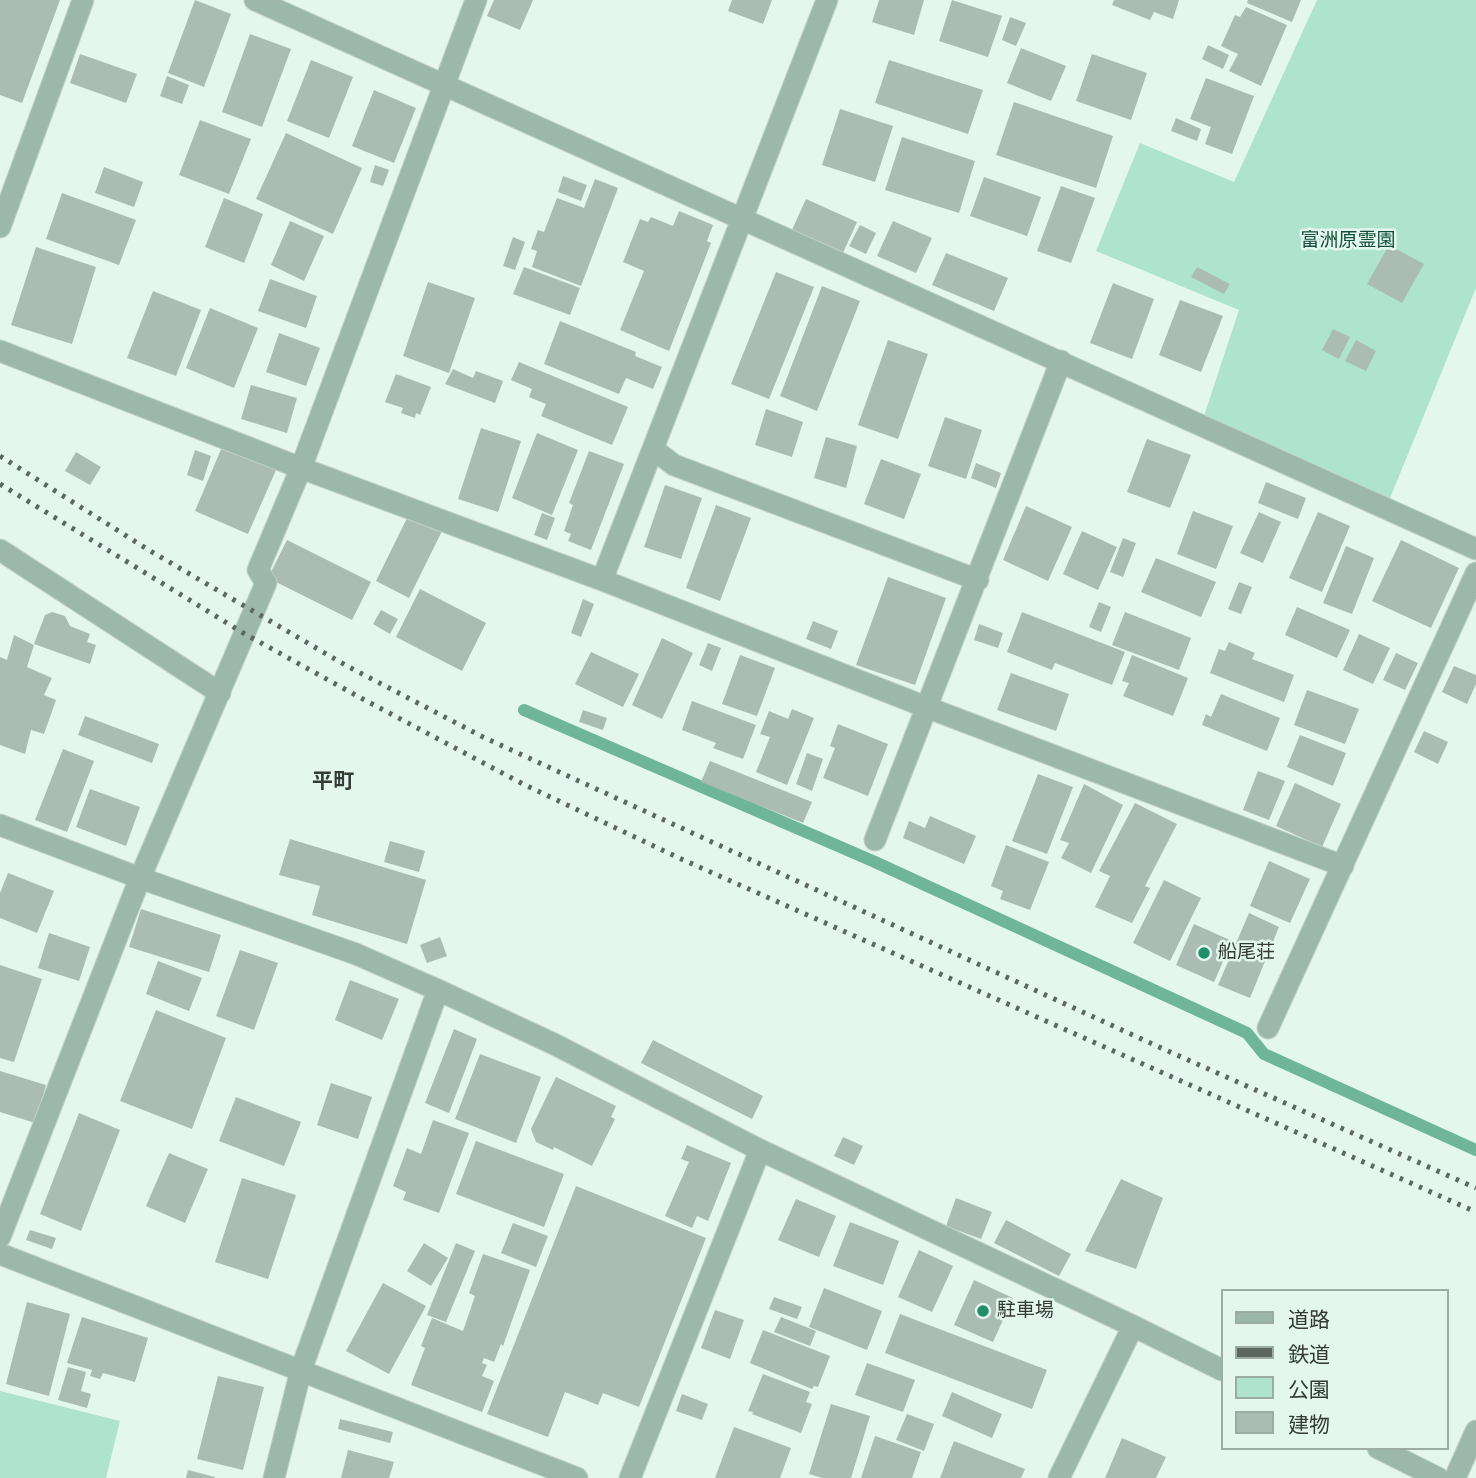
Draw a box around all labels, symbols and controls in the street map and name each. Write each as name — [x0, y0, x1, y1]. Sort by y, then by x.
park label: 富洲原霊園 — [1301, 230, 1395, 252]
district label: 平町 — [312, 770, 354, 796]
place label: 船尾荘 — [1218, 942, 1275, 964]
marker: 船尾荘 — [1196, 945, 1212, 961]
legend — [1220, 1289, 1448, 1450]
place label: 駐車場 — [997, 1300, 1054, 1322]
marker: 駐車場 — [975, 1303, 991, 1319]
text: 道路 — [1288, 1308, 1330, 1333]
text: 鉄道 — [1288, 1343, 1330, 1368]
text: 公園 — [1288, 1378, 1330, 1403]
text: 建物 — [1288, 1413, 1330, 1438]

